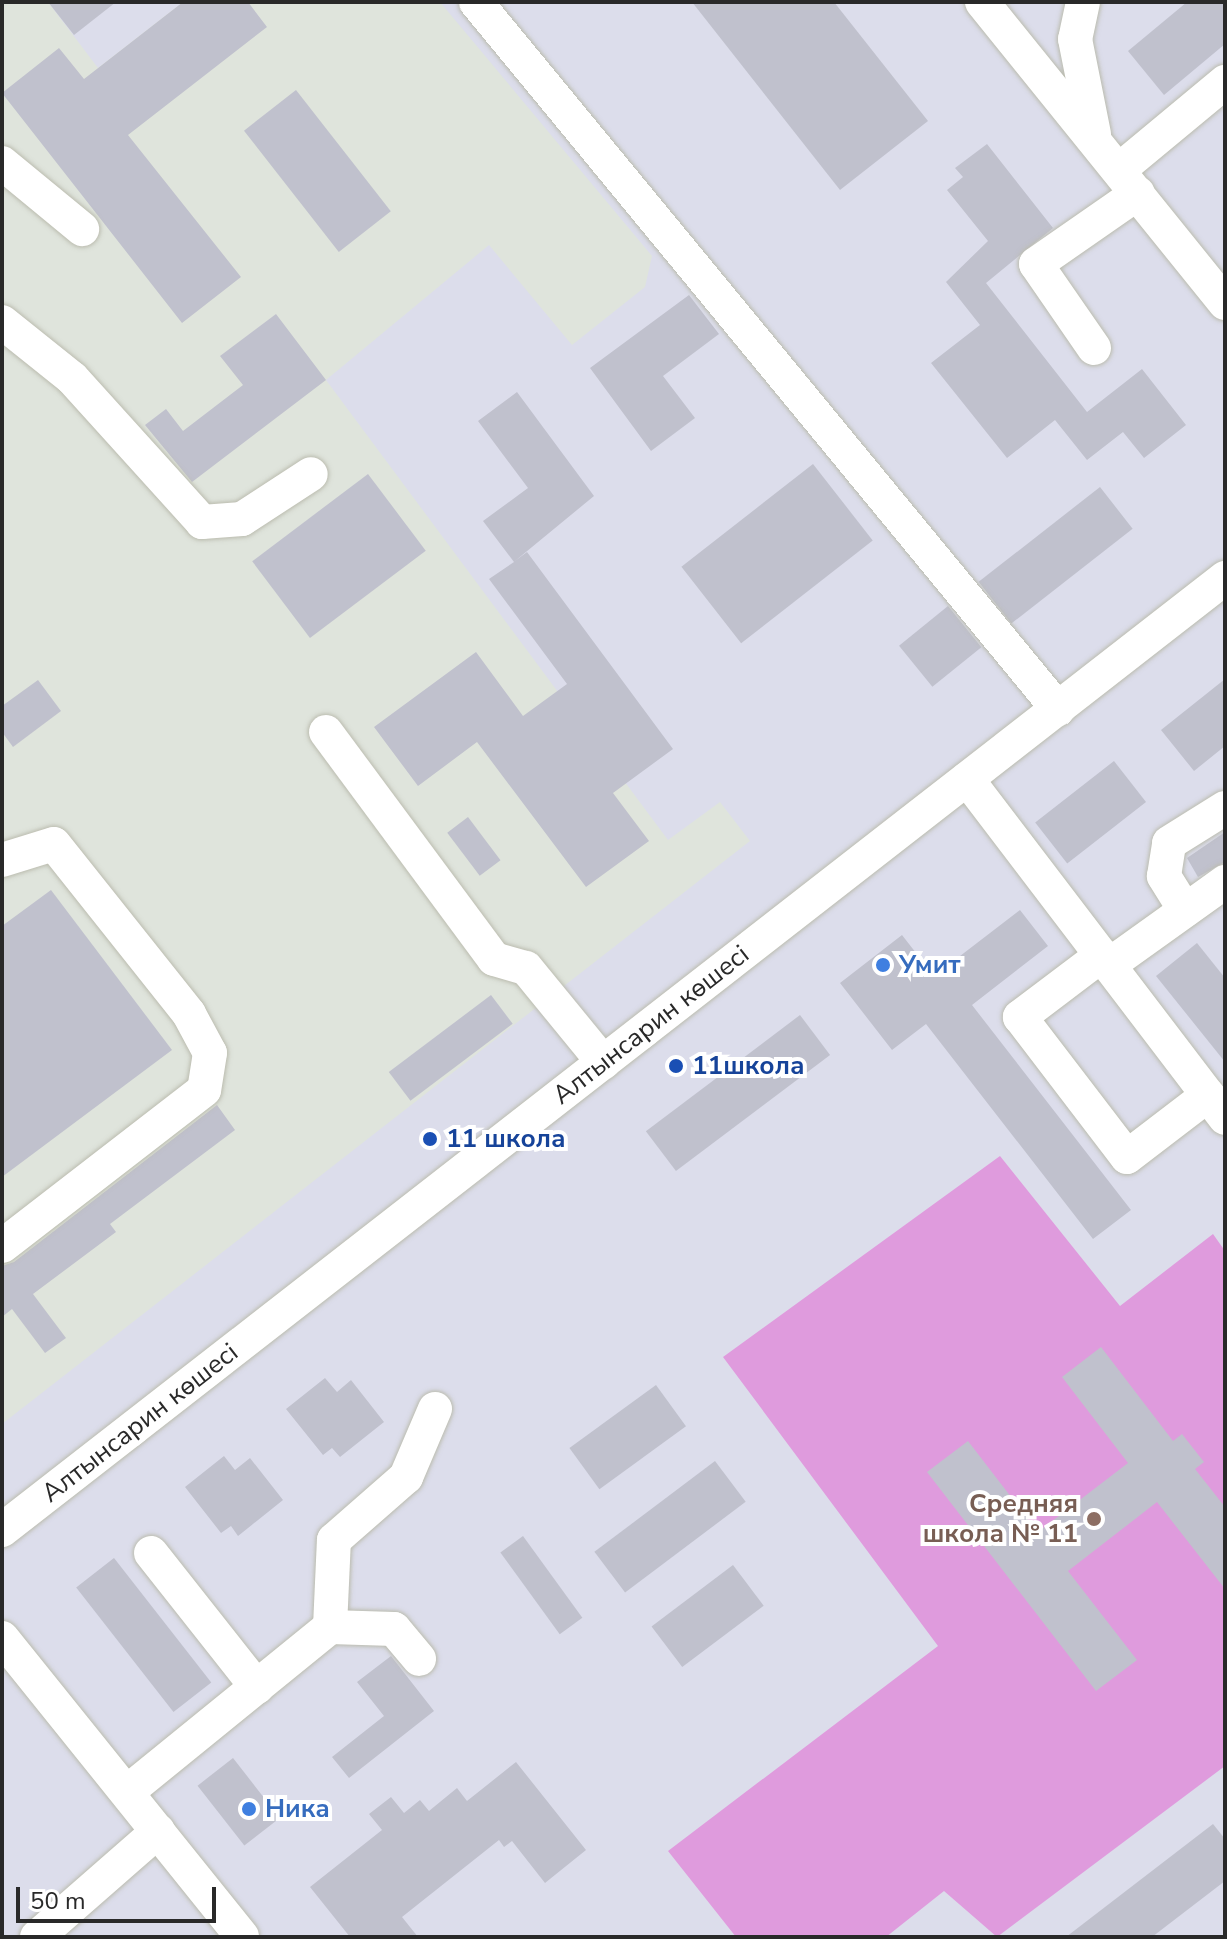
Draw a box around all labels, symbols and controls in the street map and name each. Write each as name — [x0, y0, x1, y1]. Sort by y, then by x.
street label: Алтынсарин көшесі — [547, 939, 755, 1111]
place label: Умит — [899, 949, 961, 981]
marker: Умит — [874, 956, 892, 974]
place label: 11школа — [692, 1050, 805, 1082]
marker: 11школа — [667, 1057, 685, 1075]
place label: 11 школа — [446, 1123, 566, 1155]
marker: 11 школа — [421, 1130, 439, 1148]
street label: Алтынсарин көшесі — [36, 1337, 244, 1509]
place label: Средняя школа № 11 — [923, 1488, 1078, 1550]
marker: Средняя школа № 11 — [1085, 1510, 1103, 1528]
place label: Ника — [265, 1793, 330, 1825]
marker: Ника — [240, 1800, 258, 1818]
scale bar — [20, 1871, 220, 1921]
text: 50 m — [30, 1885, 86, 1917]

